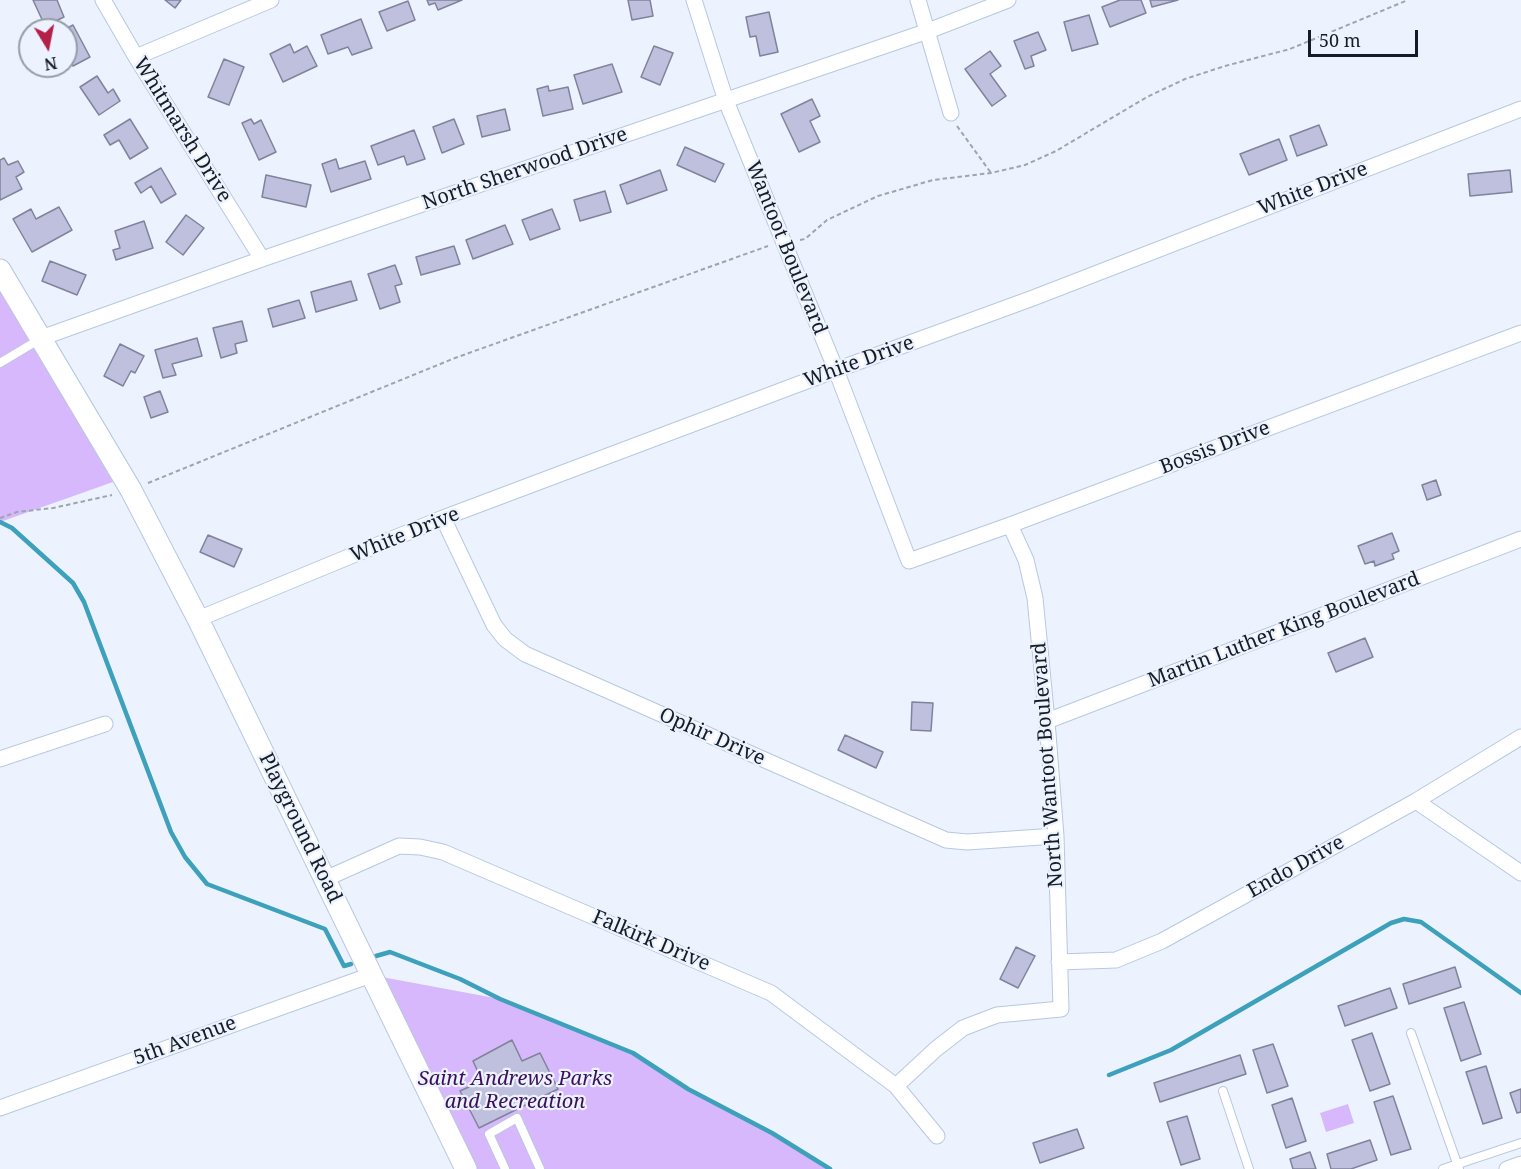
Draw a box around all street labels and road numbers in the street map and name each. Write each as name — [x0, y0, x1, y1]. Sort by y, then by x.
street label: Whitmarsh Drive — [128, 53, 236, 207]
street label: North Sherwood Drive — [419, 123, 631, 215]
street label: White Drive — [1255, 157, 1371, 221]
street label: Wantoot Boulevard — [740, 158, 832, 338]
street label: White Drive — [801, 331, 917, 393]
street label: Bossis Drive — [1157, 416, 1273, 480]
street label: White Drive — [347, 502, 463, 568]
street label: Martin Luther King Boulevard — [1145, 567, 1423, 693]
street label: North Wantoot Boulevard — [1027, 641, 1069, 889]
street label: Ophir Drive — [655, 703, 769, 771]
street label: Playground Road — [253, 749, 347, 907]
street label: Endo Drive — [1243, 831, 1349, 903]
street label: Falkirk Drive — [589, 905, 713, 977]
street label: 5th Avenue — [130, 1011, 240, 1071]

